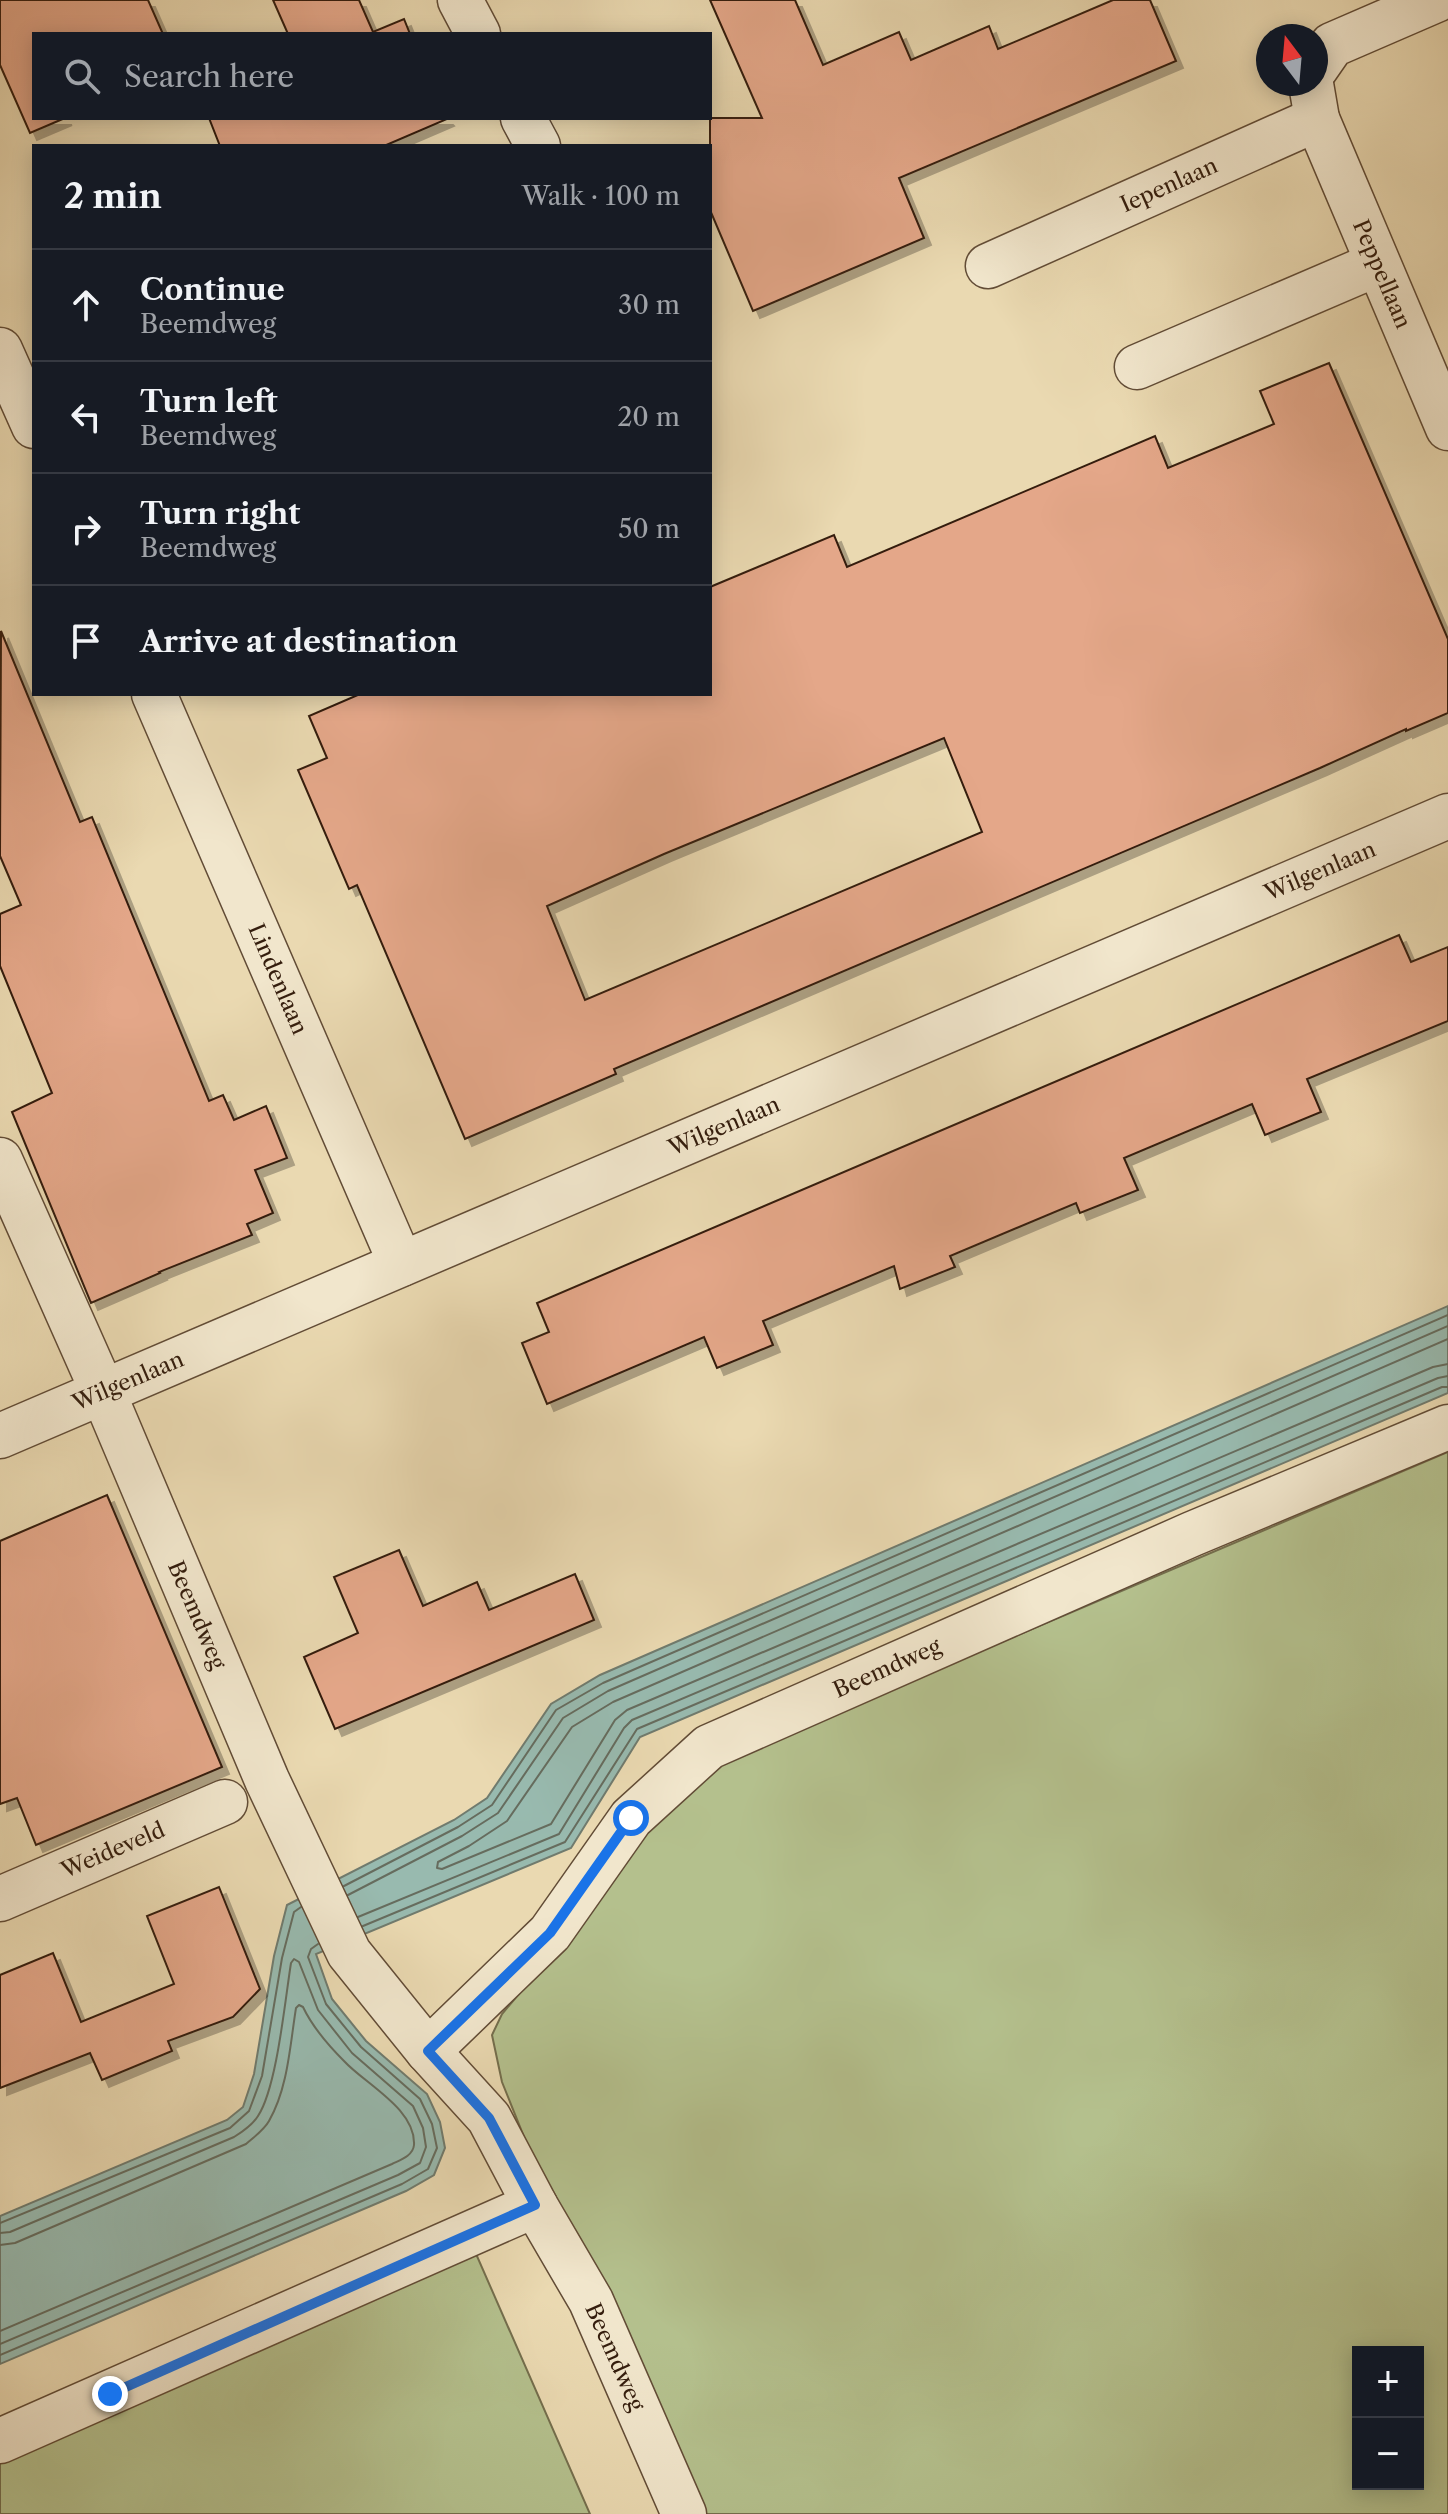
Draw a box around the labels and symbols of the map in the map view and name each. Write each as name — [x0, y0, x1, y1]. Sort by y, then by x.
north arrow — [1256, 24, 1328, 96]
street label: Iepenlaan — [1116, 152, 1222, 218]
street label: Peppellaan — [1347, 215, 1417, 333]
street label: Wilgenlaan — [1259, 835, 1380, 907]
street label: Lindenlaan — [243, 919, 314, 1039]
street label: Wilgenlaan — [663, 1090, 784, 1162]
street label: Wilgenlaan — [67, 1345, 188, 1417]
street label: Beemdweg — [162, 1557, 232, 1674]
street label: Beemdweg — [829, 1632, 945, 1704]
route start — [613, 1800, 649, 1836]
street label: Weideveld — [56, 1816, 169, 1884]
street label: Beemdweg — [579, 2299, 651, 2415]
route end — [92, 2376, 128, 2412]

